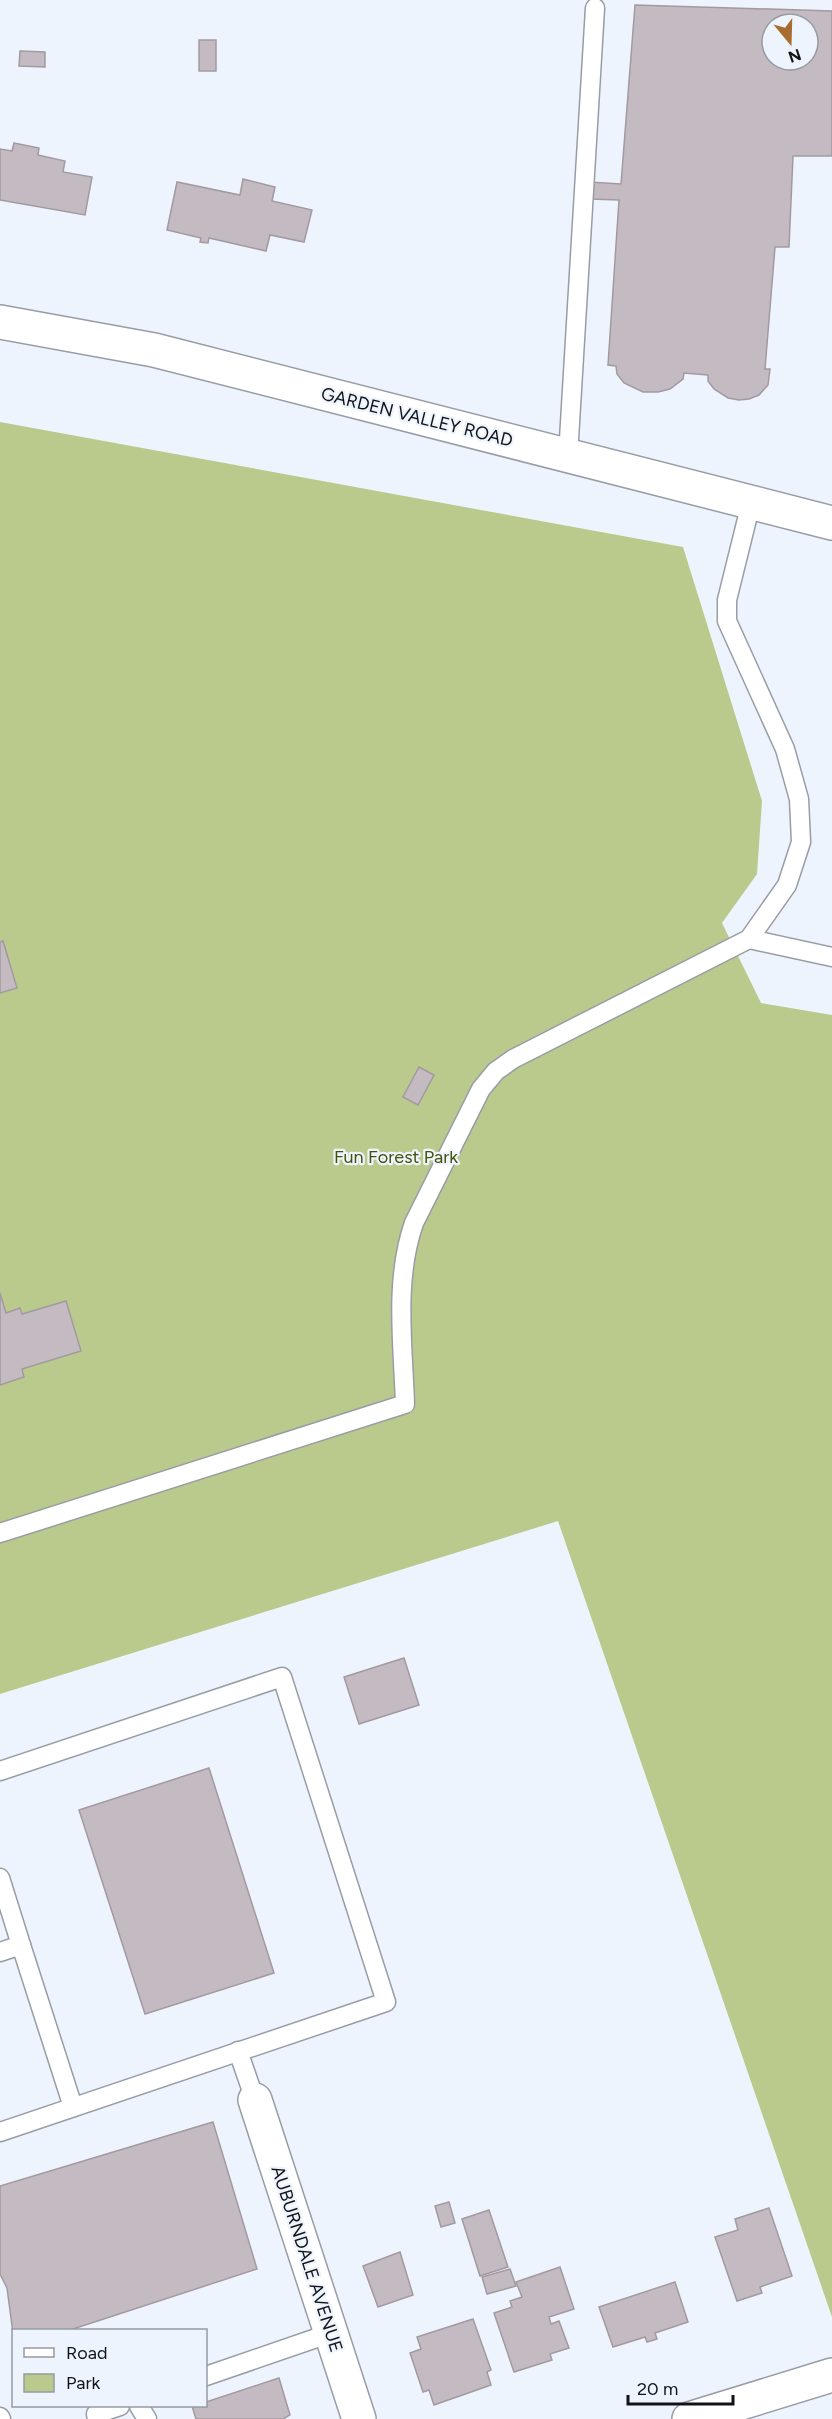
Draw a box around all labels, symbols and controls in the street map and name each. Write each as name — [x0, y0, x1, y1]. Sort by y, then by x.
north arrow — [760, 12, 820, 72]
text: N — [786, 45, 804, 67]
street label: GARDEN VALLEY ROAD — [319, 383, 515, 451]
park label: Fun Forest Park — [334, 1146, 458, 1168]
street label: AUBURNDALE AVENUE — [266, 2163, 348, 2355]
legend — [12, 2329, 207, 2407]
text: Road — [66, 2342, 107, 2364]
scale bar — [628, 2368, 733, 2406]
text: Park — [66, 2372, 101, 2394]
text: 20 m — [637, 2378, 678, 2400]

